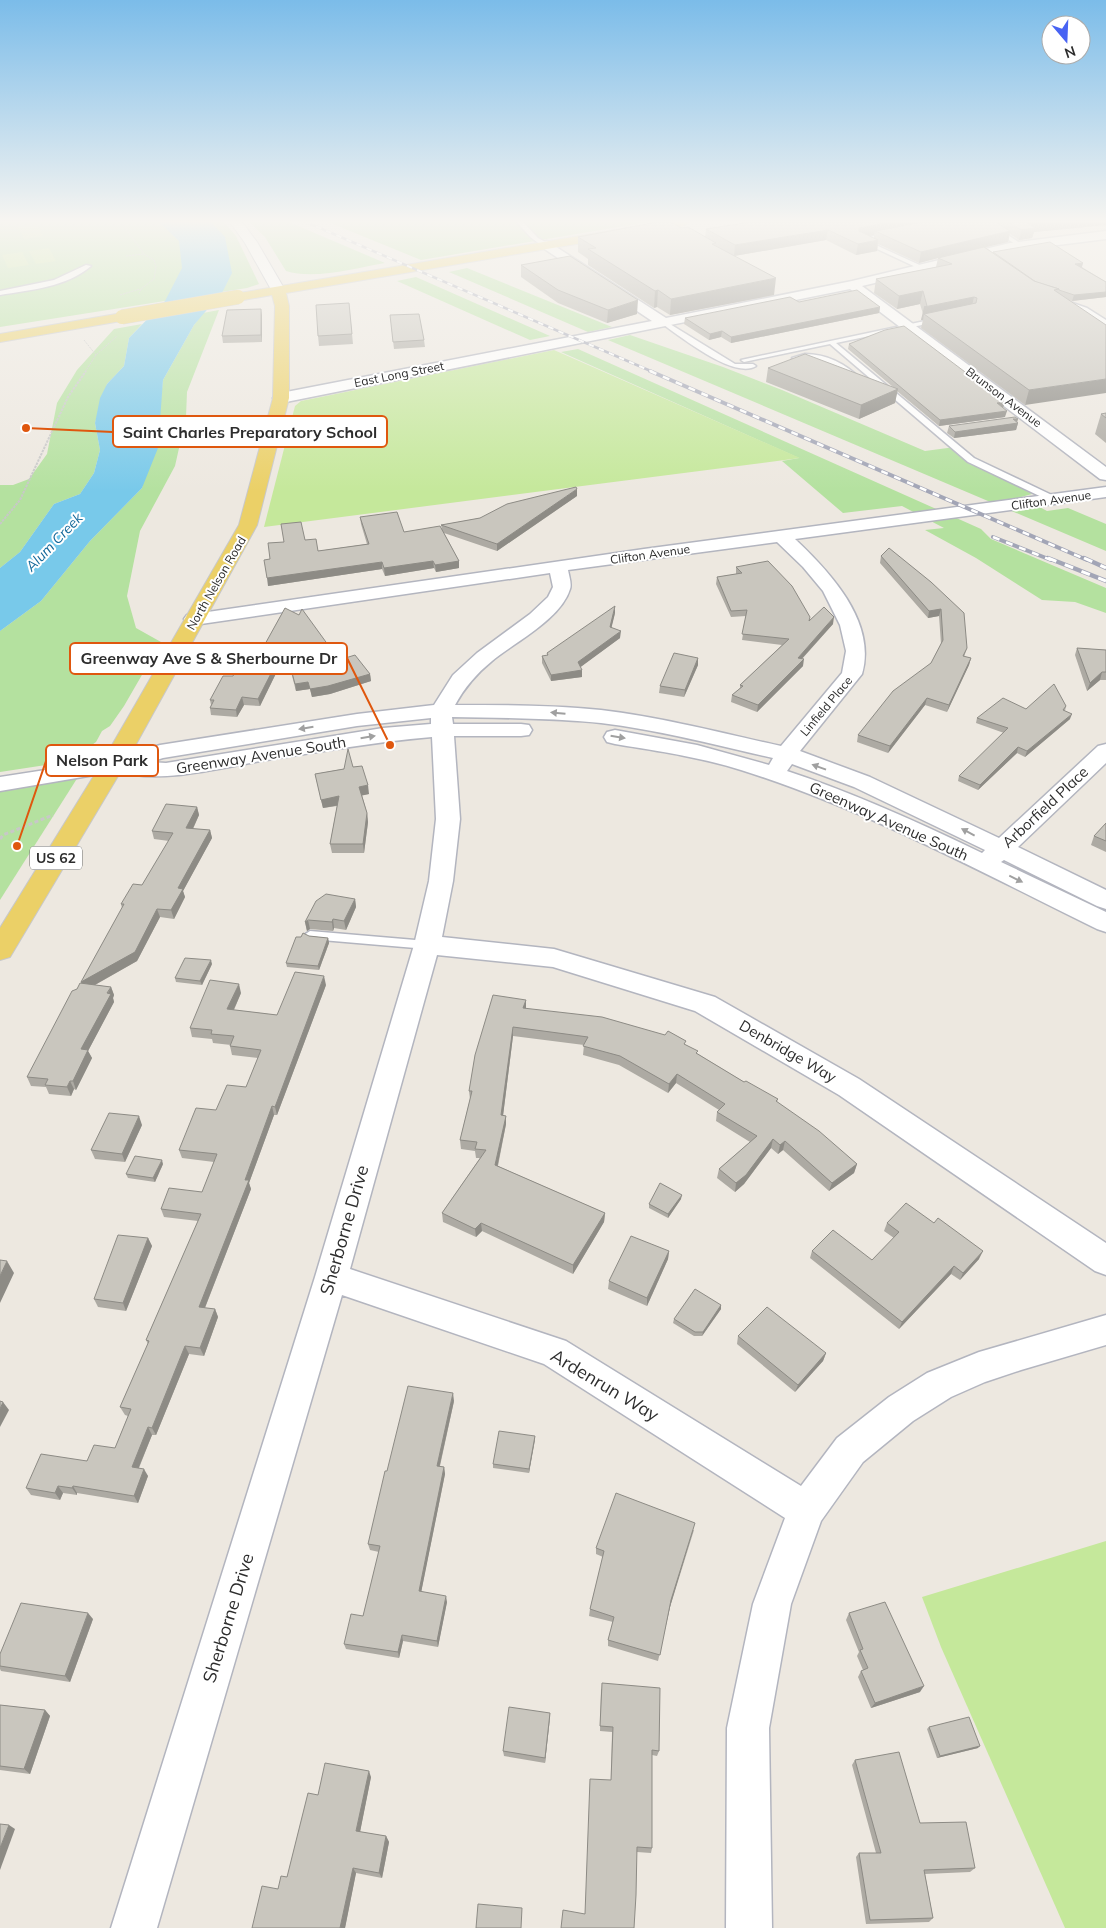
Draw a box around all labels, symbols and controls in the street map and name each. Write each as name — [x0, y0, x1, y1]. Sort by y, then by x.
north arrow — [1041, 15, 1091, 65]
text: N — [1062, 42, 1078, 63]
street label: East Long Street — [353, 358, 445, 390]
street label: Brunson Avenue — [963, 364, 1045, 430]
callout: Saint Charles Preparatory School — [113, 416, 387, 447]
text: Saint Charles Preparatory School — [123, 422, 377, 442]
street label: Clifton Avenue — [1010, 487, 1092, 513]
water label: Alum Creek — [21, 508, 87, 576]
street label: North Nelson Road — [183, 534, 249, 632]
street label: Clifton Avenue — [609, 541, 691, 567]
callout: Greenway Ave S & Sherbourne Dr — [70, 643, 347, 674]
text: Greenway Ave S & Sherbourne Dr — [81, 648, 338, 668]
street label: Linfield Place — [797, 673, 855, 739]
one-way arrow — [550, 709, 566, 717]
one-way arrow — [298, 724, 314, 732]
street label: Greenway Avenue South — [175, 732, 347, 778]
one-way arrow — [361, 733, 377, 741]
one-way arrow — [610, 734, 626, 742]
callout: Nelson Park — [46, 745, 158, 776]
text: Nelson Park — [56, 750, 149, 770]
street label: Arborfield Place — [998, 762, 1092, 852]
one-way arrow — [812, 763, 827, 770]
street label: Greenway Avenue South — [807, 777, 971, 865]
one-way arrow — [961, 828, 975, 836]
road number: US 62 — [30, 846, 82, 870]
one-way arrow — [1009, 875, 1023, 883]
street label: Denbridge Way — [736, 1016, 840, 1086]
street label: Sherborne Drive — [314, 1162, 374, 1298]
street label: Ardenrun Way — [547, 1344, 664, 1427]
street label: Sherborne Drive — [197, 1550, 259, 1686]

